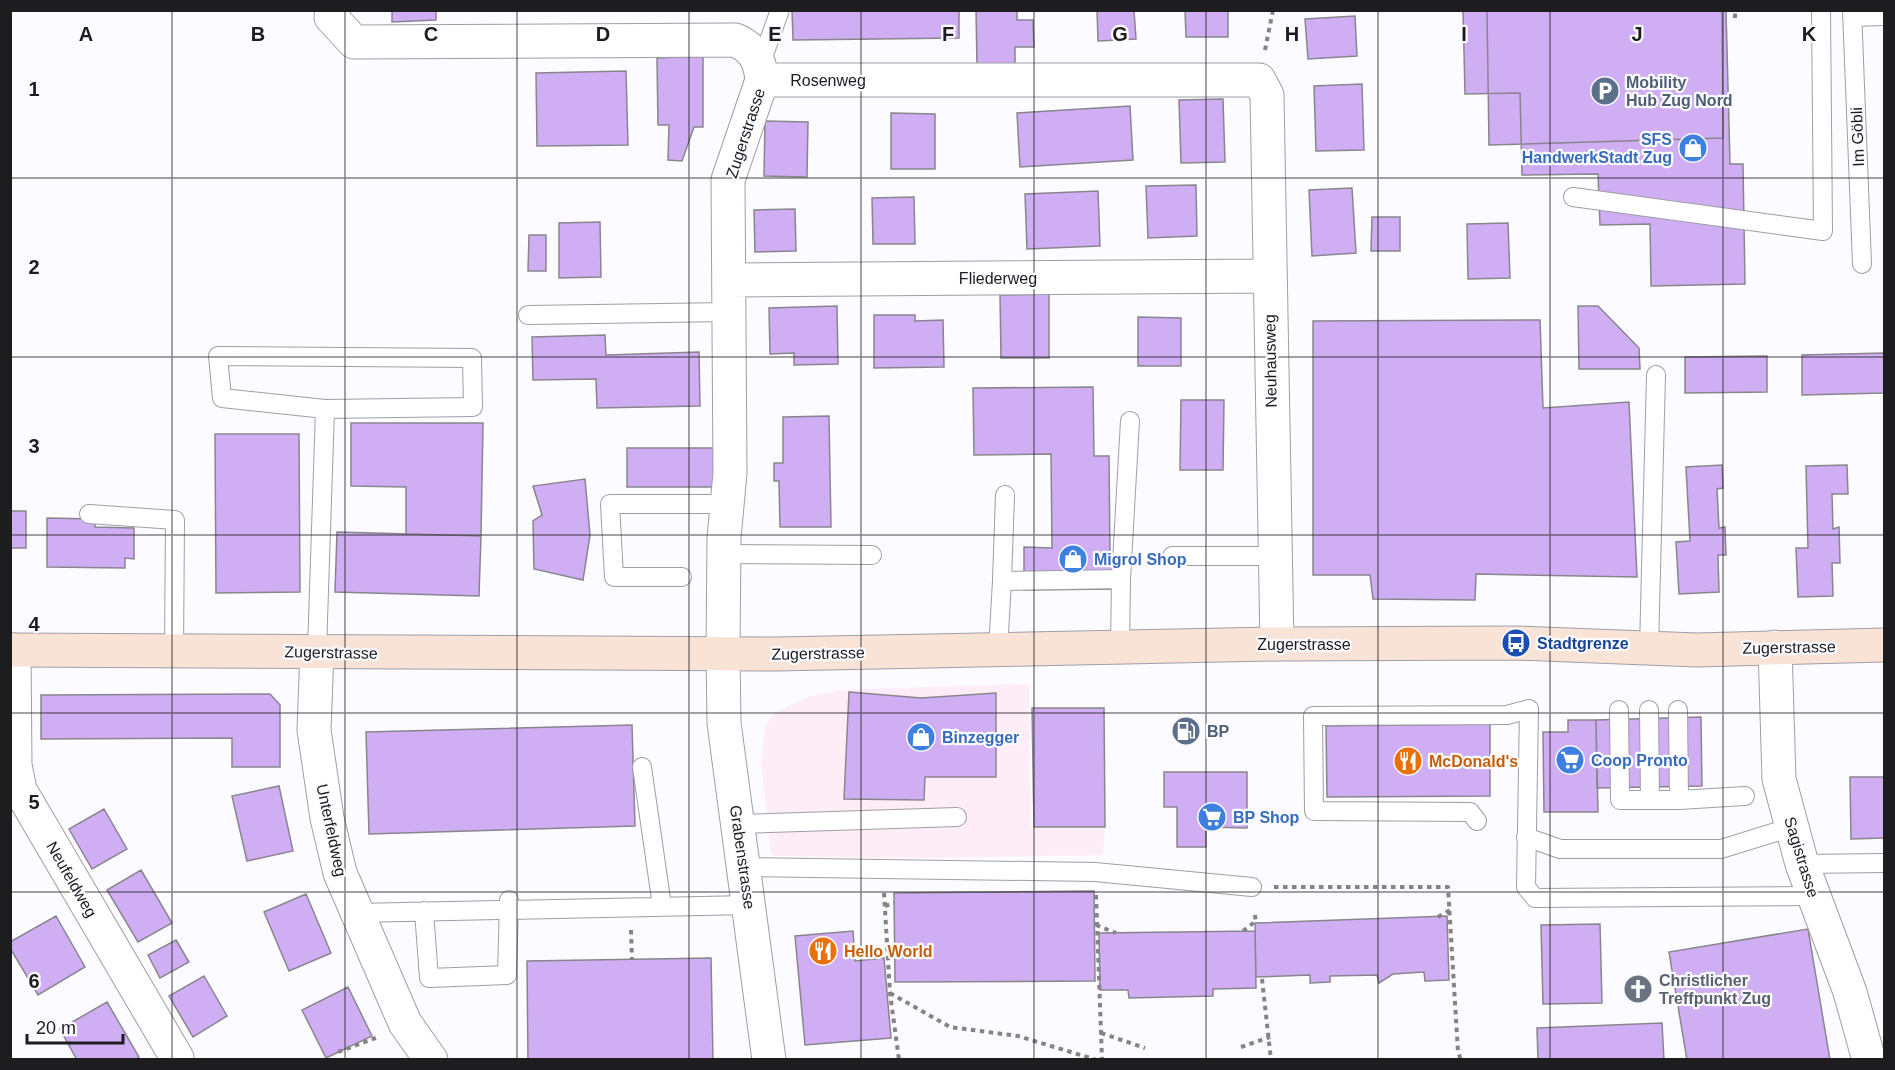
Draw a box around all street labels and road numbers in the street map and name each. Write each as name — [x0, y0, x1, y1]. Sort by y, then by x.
street label: Rosenweg — [790, 72, 866, 89]
street label: Zugerstrasse — [723, 86, 768, 180]
street label: Im Göbli — [1848, 107, 1867, 167]
street label: Fliederweg — [959, 270, 1037, 287]
street label: Neuhausweg — [1261, 314, 1280, 408]
street label: Zugerstrasse — [1257, 636, 1351, 653]
street label: Zugerstrasse — [1742, 638, 1836, 657]
street label: Zugerstrasse — [284, 643, 378, 662]
street label: Zugerstrasse — [771, 644, 865, 663]
street label: Unterfeldweg — [313, 782, 350, 878]
street label: Grabenstrasse — [727, 804, 758, 910]
street label: Sagistrasse — [1781, 815, 1822, 900]
street label: Neufeldweg — [43, 838, 100, 920]

